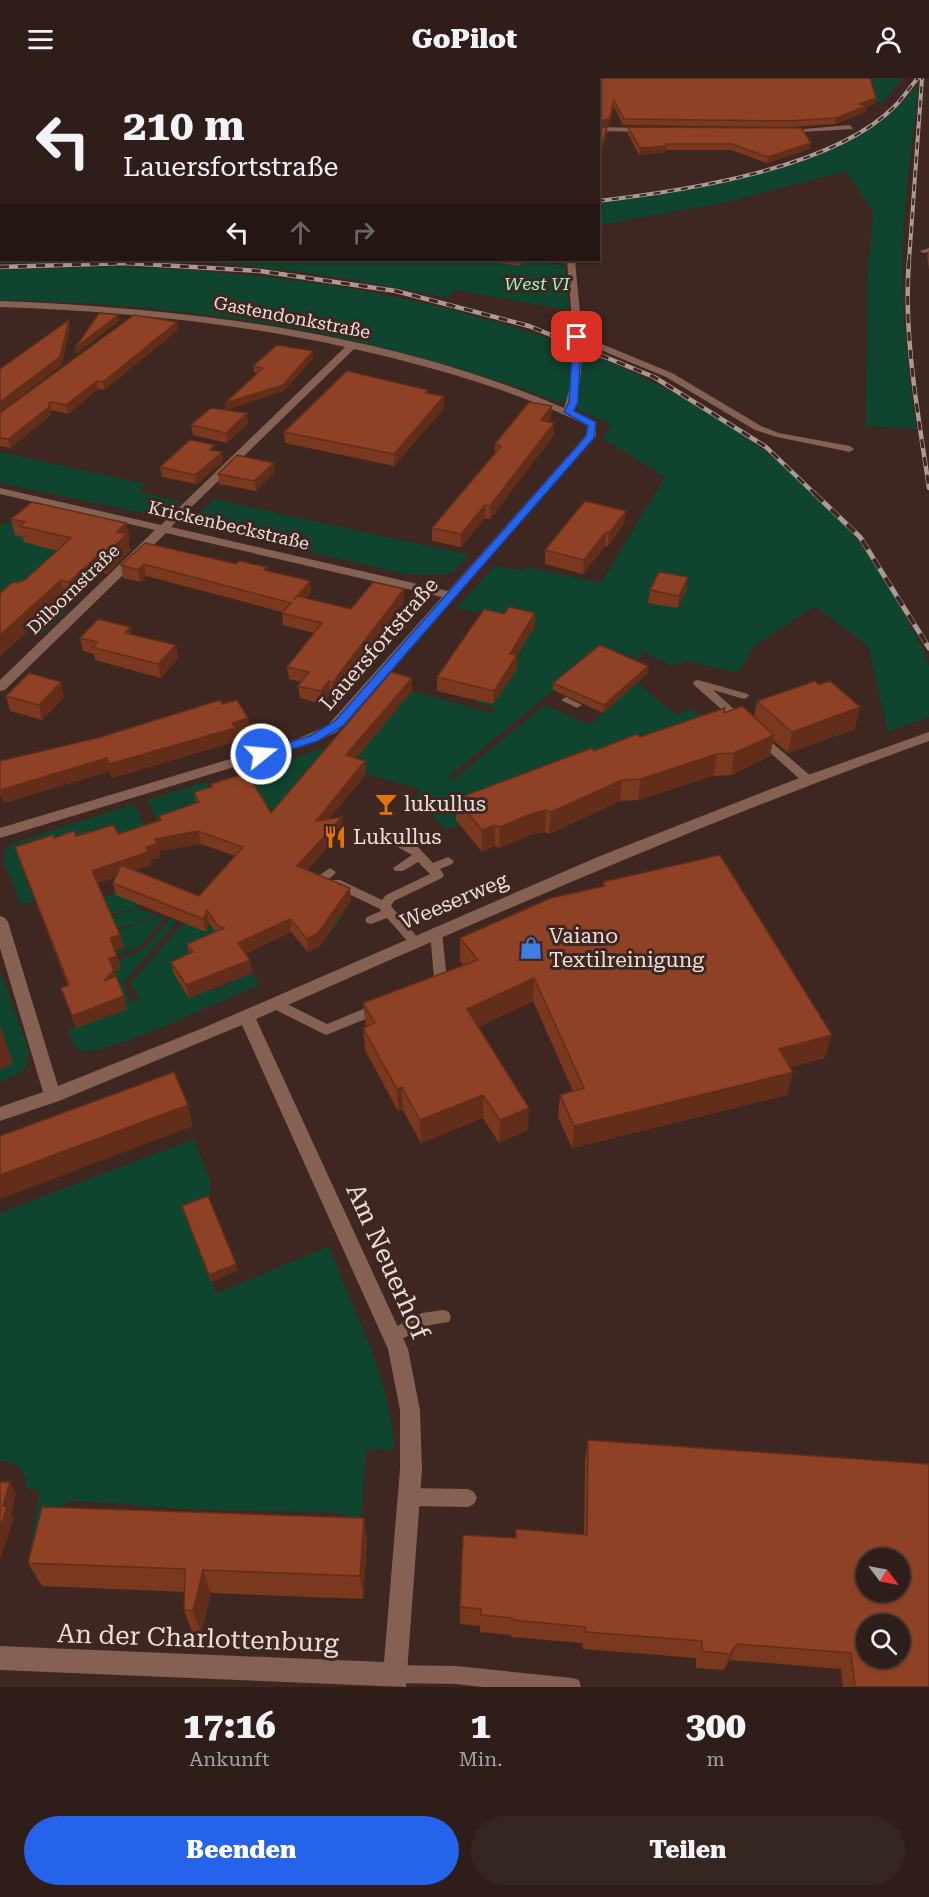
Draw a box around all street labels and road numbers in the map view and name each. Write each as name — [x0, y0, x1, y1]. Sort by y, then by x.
street label: Gastendonkstraße — [212, 292, 372, 343]
street label: Krickenbeckstraße — [146, 496, 312, 554]
street label: Dilbornstraße — [22, 540, 124, 638]
street label: Lauersfortstraße — [315, 573, 443, 715]
street label: Weeserweg — [397, 868, 511, 934]
street label: Am Neuerhof — [340, 1179, 436, 1344]
street label: An der Charlottenburg — [57, 1618, 340, 1658]

